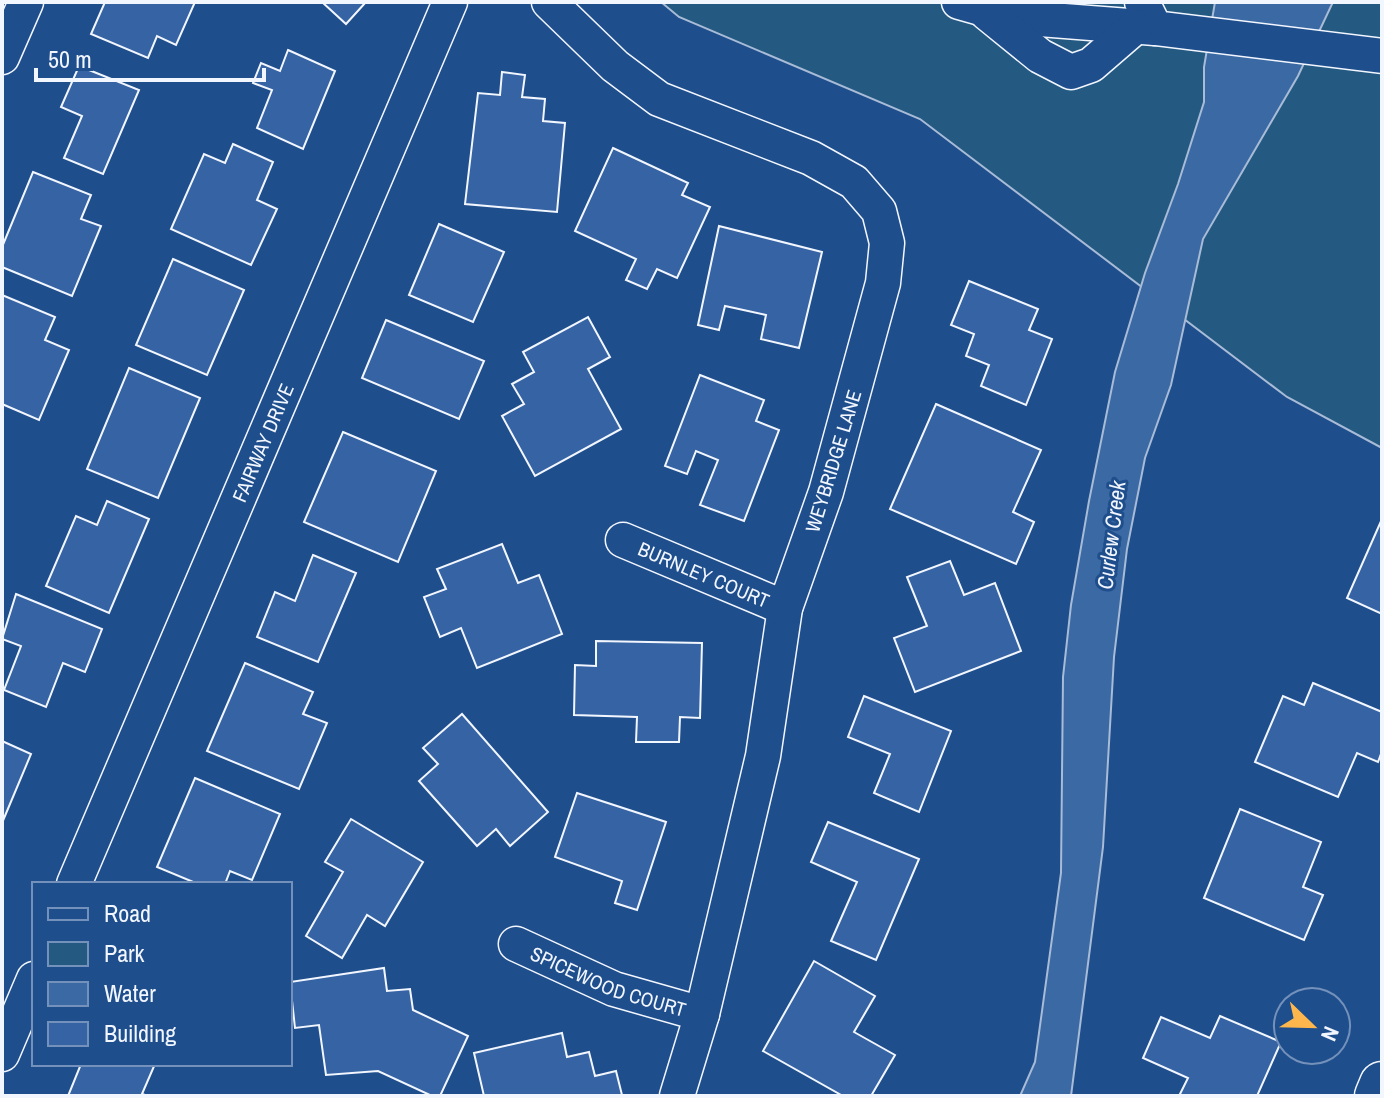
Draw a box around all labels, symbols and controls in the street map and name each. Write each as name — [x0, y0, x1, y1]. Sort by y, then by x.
scale bar — [36, 32, 264, 82]
text: 50 m — [48, 43, 92, 75]
street label: FAIRWAY DRIVE — [225, 379, 299, 506]
street label: WEYBRIDGE LANE — [799, 386, 867, 536]
water label: Curlew Creek — [1089, 478, 1133, 591]
street label: BURNLEY COURT — [634, 535, 774, 614]
legend — [32, 882, 292, 1066]
text: Road — [104, 897, 151, 929]
text: Park — [104, 937, 145, 969]
street label: SPICEWOOD COURT — [526, 939, 689, 1022]
text: Water — [104, 977, 156, 1009]
north arrow — [1272, 986, 1352, 1066]
text: Building — [104, 1017, 176, 1049]
text: N — [1314, 1022, 1347, 1046]

